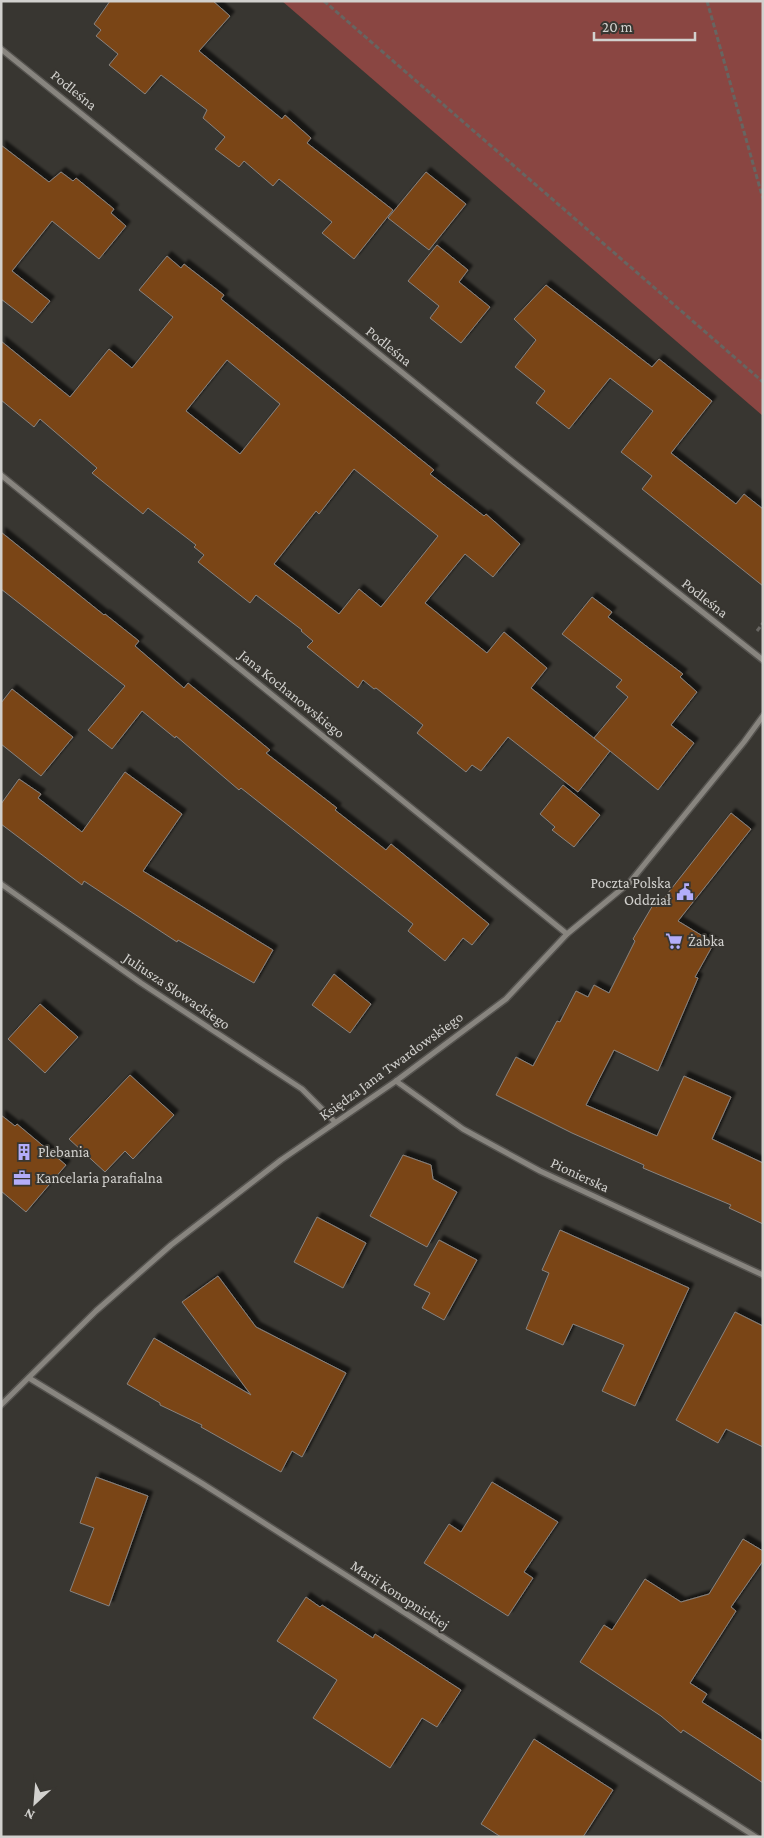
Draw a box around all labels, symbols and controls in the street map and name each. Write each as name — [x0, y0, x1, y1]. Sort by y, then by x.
scale bar — [594, 10, 695, 42]
text: 20 m — [602, 19, 633, 35]
street label: Podleśna — [48, 67, 100, 113]
street label: Podleśna — [363, 323, 415, 369]
street label: Podleśna — [679, 575, 731, 621]
street label: Jana Kochanowskiego — [234, 645, 348, 742]
place label: Poczta Polska Oddział — [591, 875, 671, 908]
public building icon: Poczta Polska Oddział — [675, 882, 695, 902]
supermarket icon: Żabka — [664, 931, 684, 951]
place label: Żabka — [688, 933, 725, 949]
street label: Juliusza Słowackiego — [119, 948, 233, 1033]
street label: Księdza Jana Twardowskiego — [316, 1008, 467, 1124]
building icon: Plebania — [14, 1142, 34, 1162]
place label: Plebania — [38, 1144, 90, 1160]
street label: Pionierska — [548, 1155, 612, 1196]
office icon: Kancelaria parafialna — [12, 1168, 32, 1188]
place label: Kancelaria parafialna — [36, 1170, 163, 1187]
street label: Marii Konopnickiej — [347, 1557, 452, 1634]
north arrow — [10, 1778, 60, 1828]
text: N — [21, 1805, 37, 1824]

